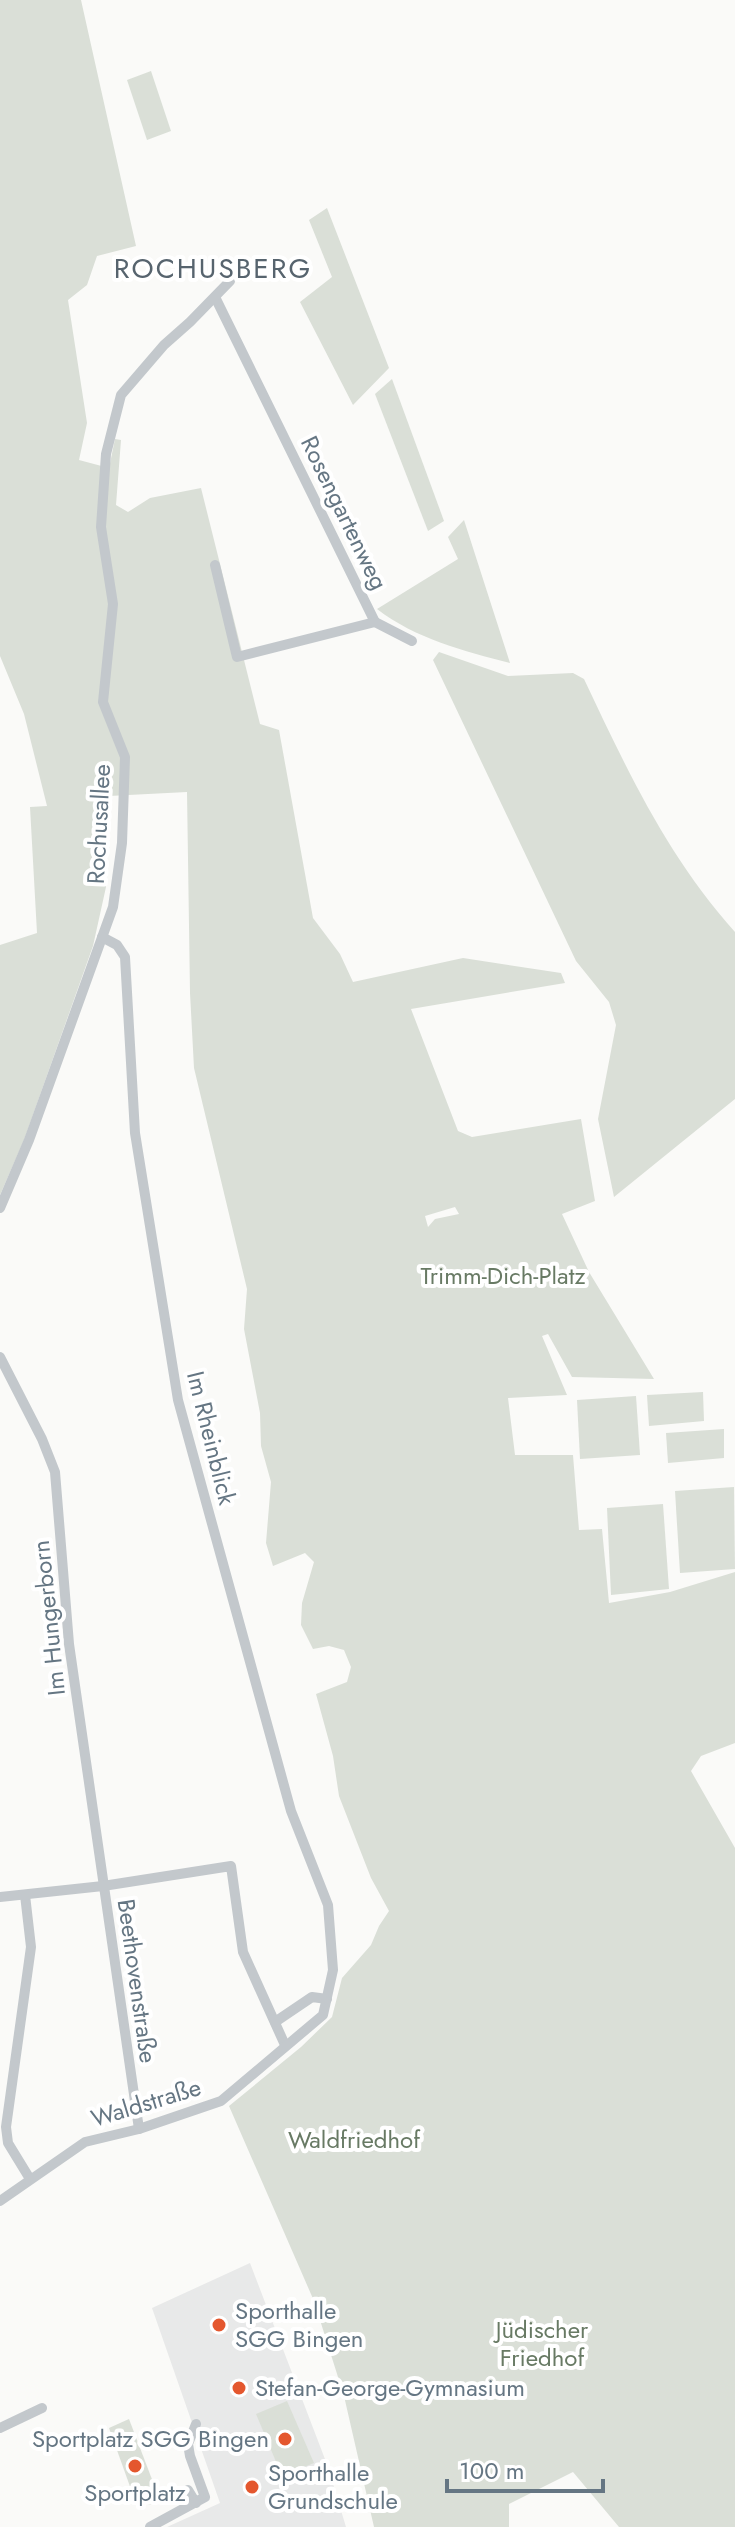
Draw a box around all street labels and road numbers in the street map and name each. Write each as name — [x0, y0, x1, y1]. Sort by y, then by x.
street label: Rosengartenweg — [292, 430, 397, 596]
street label: Rochusallee — [78, 763, 119, 885]
street label: Im Rheinblick — [178, 1367, 245, 1509]
street label: Im Hungerborn — [23, 1539, 74, 1697]
street label: Beethovenstraße — [109, 1897, 166, 2065]
street label: Waldstraße — [87, 2069, 205, 2136]

